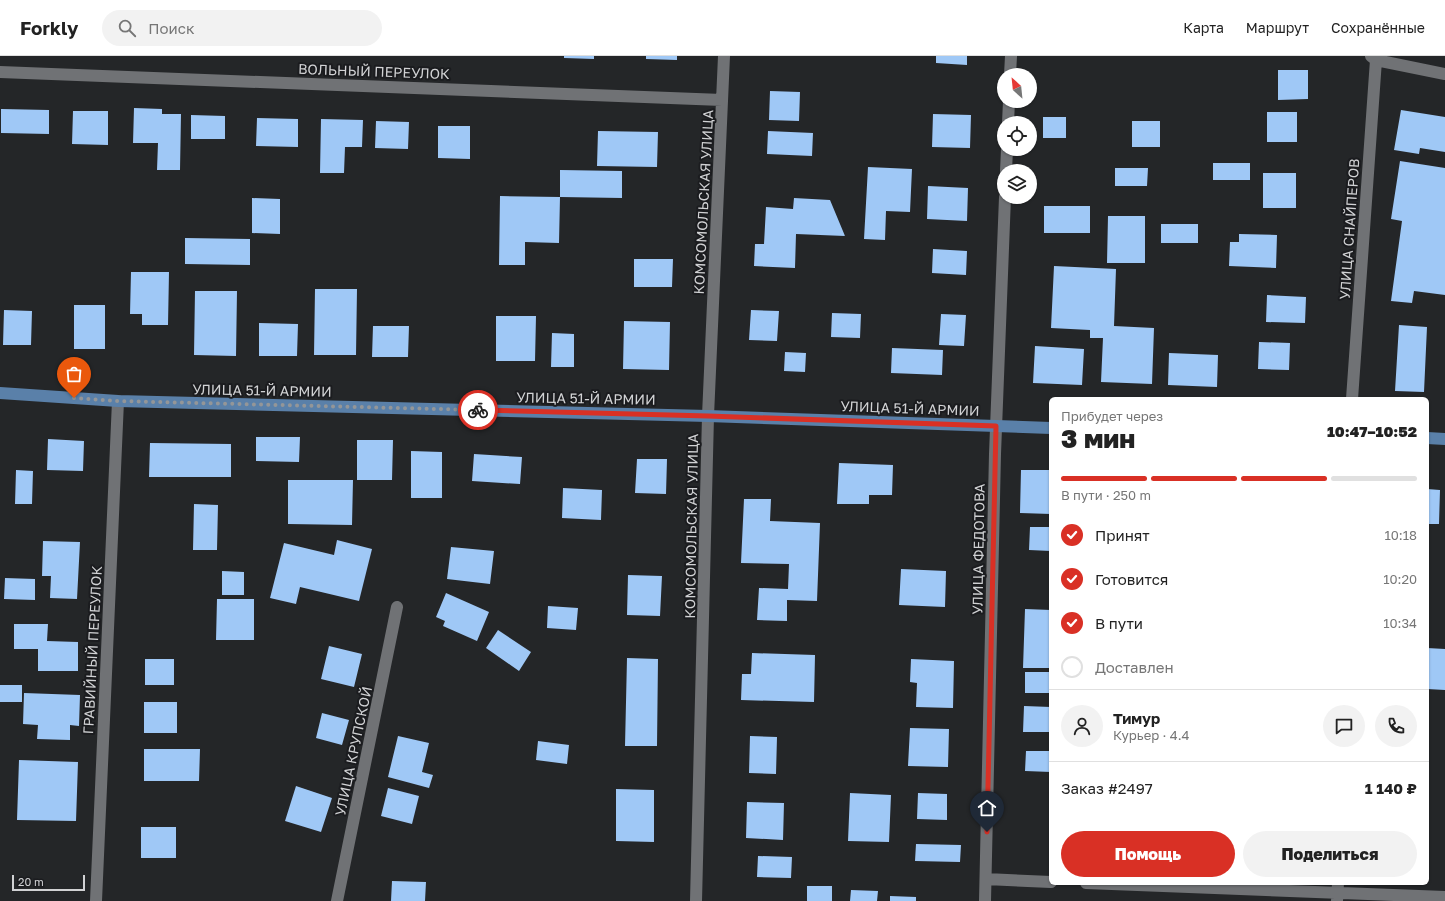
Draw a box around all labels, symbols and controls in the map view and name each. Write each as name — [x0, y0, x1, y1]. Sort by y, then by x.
search box — [102, 10, 382, 46]
text: Forkly — [20, 16, 78, 39]
icon: search — [116, 17, 138, 39]
text: Поиск — [148, 19, 195, 37]
text: Карта — [1183, 19, 1224, 36]
text: Маршрут — [1246, 19, 1309, 36]
text: Сохранённые — [1331, 19, 1425, 36]
street label: ВОЛЬНЫЙ ПЕРЕУЛОК — [298, 60, 450, 82]
north arrow — [997, 68, 1037, 108]
map controls — [997, 68, 1037, 204]
street label: КОМСОМОЛЬСКАЯ УЛИЦА — [690, 108, 716, 295]
button: locate — [997, 116, 1037, 156]
street label: УЛИЦА СНАЙПЕРОВ — [1336, 158, 1362, 300]
button: layers — [997, 164, 1037, 204]
pin — [57, 357, 91, 398]
icon: bag — [63, 363, 85, 385]
street label: УЛИЦА 51-Й АРМИИ — [192, 380, 332, 400]
street label: УЛИЦА 51-Й АРМИИ — [516, 388, 656, 408]
courier — [458, 390, 498, 430]
street label: УЛИЦА 51-Й АРМИИ — [840, 397, 980, 419]
icon: bike — [467, 399, 489, 421]
text: Прибудет через — [1061, 408, 1163, 424]
text: 10:47–10:52 — [1327, 422, 1417, 440]
text: 3 мин — [1061, 423, 1135, 454]
street label: КОМСОМОЛЬСКАЯ УЛИЦА — [681, 433, 701, 619]
street label: УЛИЦА ФЕДОТОВА — [968, 483, 988, 615]
text: В пути · 250 m — [1061, 487, 1151, 503]
icon: check — [1061, 524, 1083, 546]
text: Принят — [1095, 526, 1150, 544]
text: 10:18 — [1384, 527, 1417, 543]
street label: ГРАВИЙНЫЙ ПЕРЕУЛОК — [79, 565, 105, 735]
icon: check — [1061, 568, 1083, 590]
text: Готовится — [1095, 570, 1168, 588]
text: 10:20 — [1383, 571, 1417, 587]
icon: check — [1061, 612, 1083, 634]
text: В пути — [1095, 614, 1143, 632]
text: 10:34 — [1383, 615, 1417, 631]
text: Доставлен — [1095, 658, 1174, 676]
street label: УЛИЦА КРУПСКОЙ — [331, 685, 375, 817]
button: person — [1061, 705, 1103, 747]
button: chat — [1323, 705, 1365, 747]
button: phone — [1375, 705, 1417, 747]
text: Тимур — [1113, 709, 1160, 727]
text: Курьер · 4.4 — [1113, 727, 1190, 743]
text: Заказ #2497 — [1061, 779, 1153, 797]
text: 1 140 ₽ — [1365, 779, 1417, 797]
pin — [970, 791, 1004, 832]
icon: home — [976, 797, 998, 819]
button: Помощь — [1061, 831, 1235, 877]
button: Поделиться — [1243, 831, 1417, 877]
scale bar — [12, 873, 85, 892]
text: 20 m — [18, 875, 44, 888]

